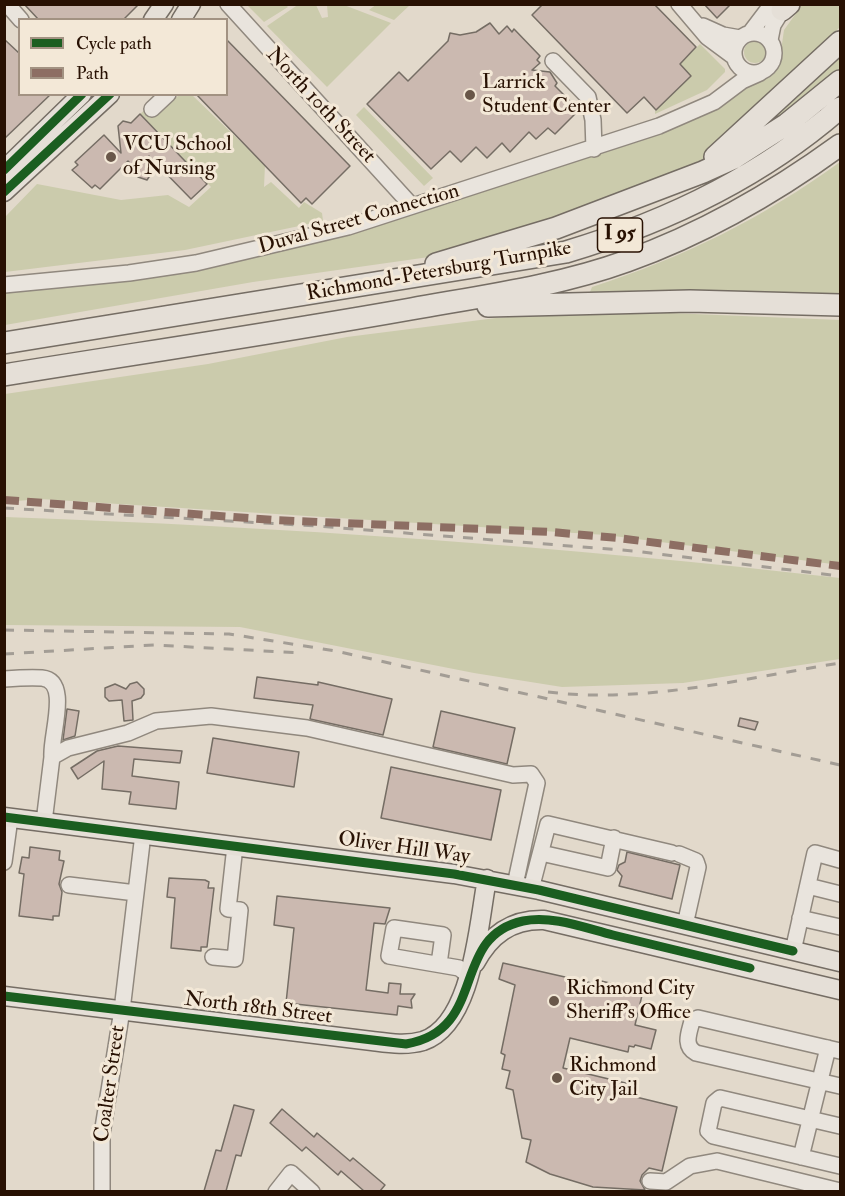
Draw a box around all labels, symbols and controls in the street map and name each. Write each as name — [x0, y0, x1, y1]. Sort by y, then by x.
legend — [18, 18, 228, 96]
text: Cycle path — [76, 32, 152, 55]
street label: North 10th Street — [260, 43, 380, 169]
text: Path — [76, 62, 109, 85]
place label: Larrick Student Center — [482, 70, 611, 120]
marker: Larrick Student Center — [463, 88, 477, 102]
place label: VCU School of Nursing — [123, 132, 232, 182]
marker: VCU School of Nursing — [104, 150, 118, 164]
street label: Duval Street Connection — [256, 179, 462, 261]
road number: I 95 — [598, 218, 642, 252]
street label: Richmond-Petersburg Turnpike — [305, 236, 573, 308]
street label: Oliver Hill Way — [336, 827, 472, 871]
place label: Richmond City Sheriff's Office — [566, 976, 695, 1026]
street label: North 18th Street — [183, 987, 333, 1031]
marker: Richmond City Sheriff's Office — [547, 994, 561, 1008]
street label: Coalter Street — [90, 1024, 132, 1144]
place label: Richmond City Jail — [569, 1053, 656, 1103]
marker: Richmond City Jail — [550, 1071, 564, 1085]

